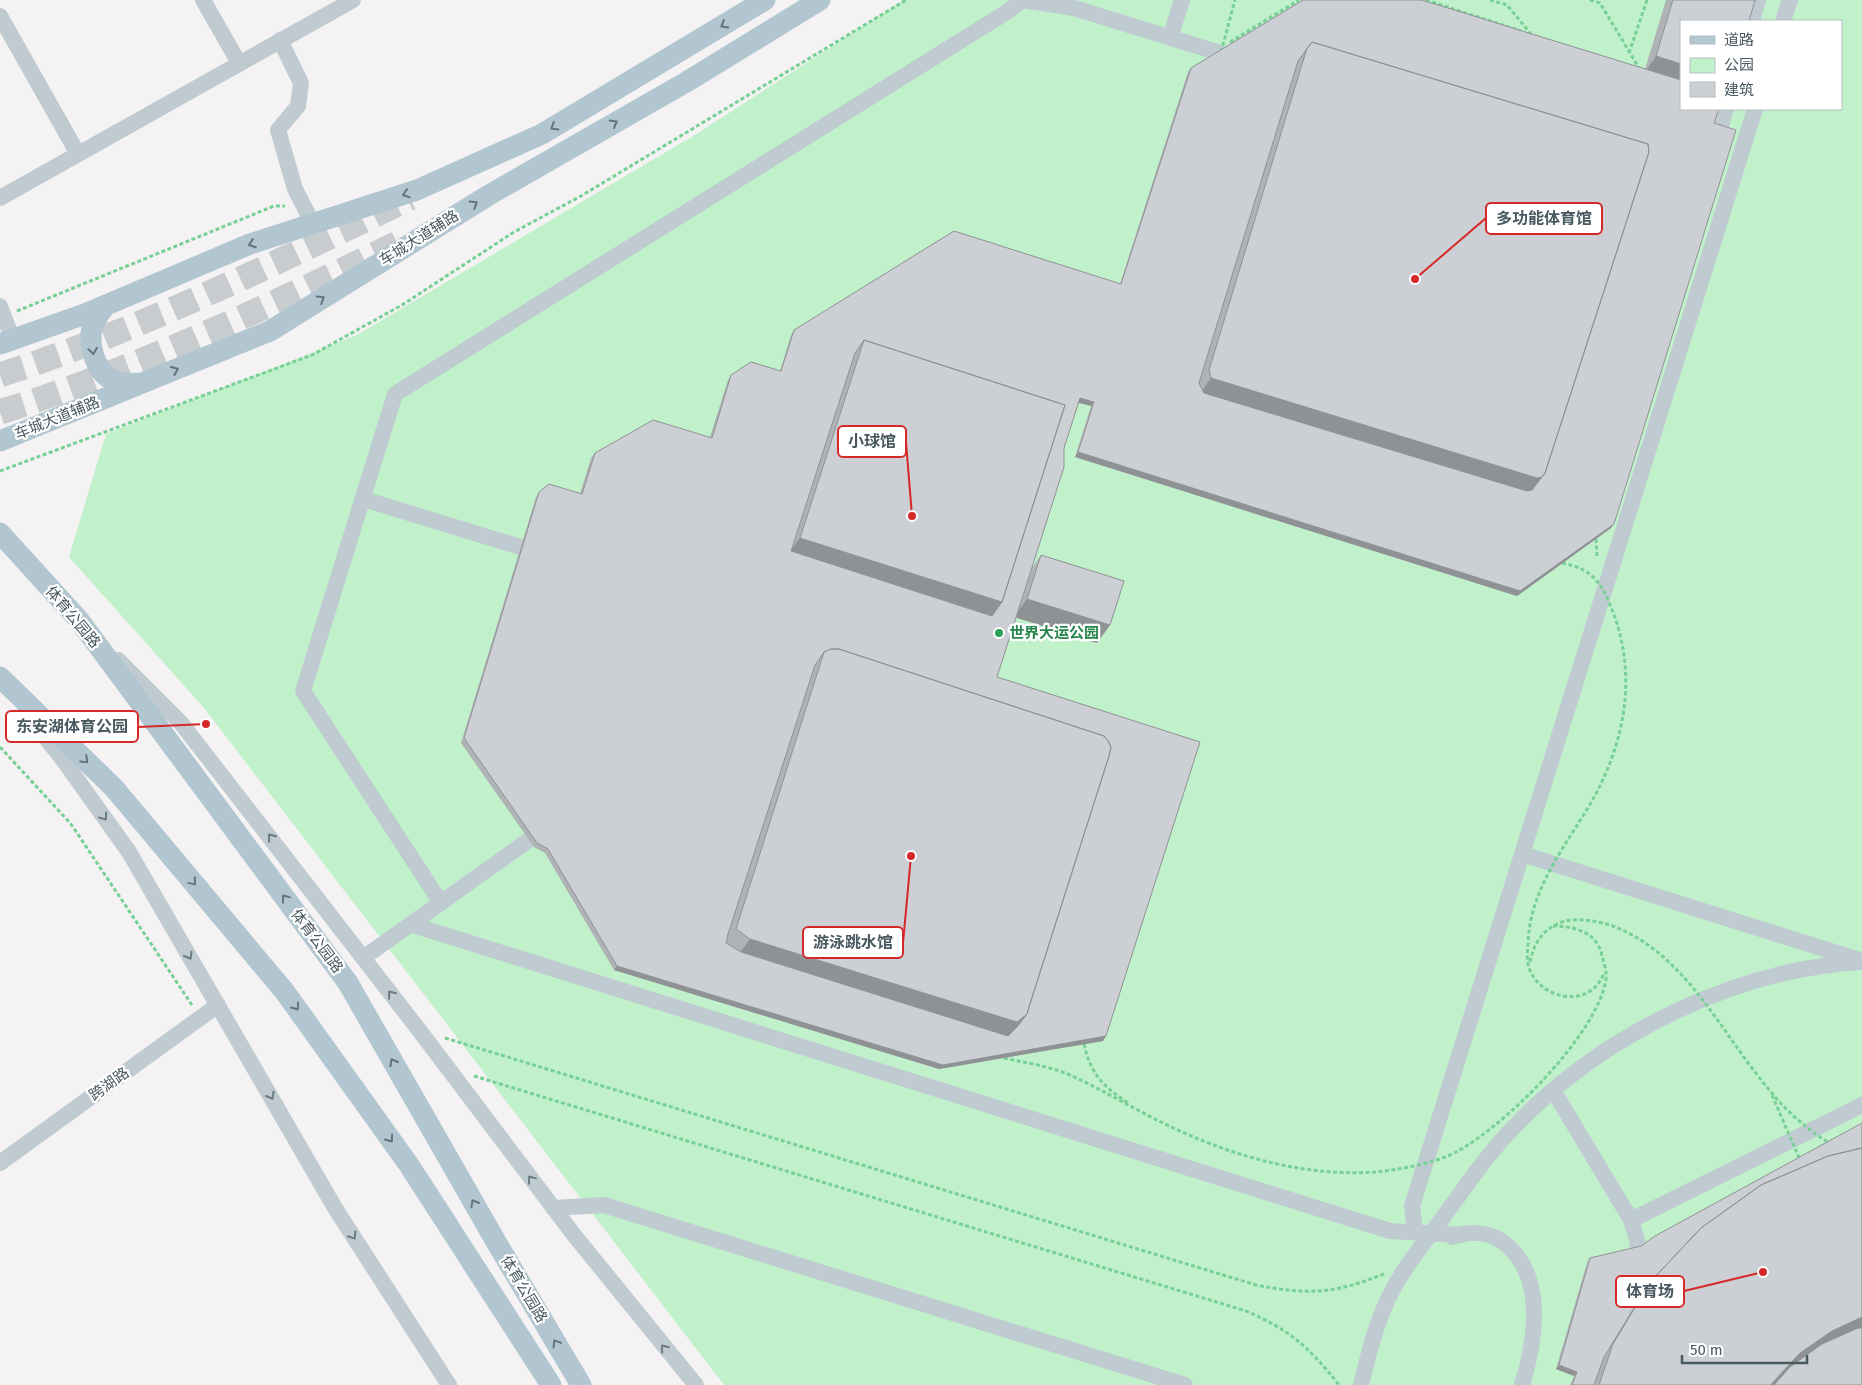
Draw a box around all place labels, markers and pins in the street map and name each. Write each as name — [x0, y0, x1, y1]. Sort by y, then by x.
callout: 多功能体育馆 — [1486, 203, 1602, 234]
callout: 小球馆 — [838, 426, 906, 457]
place label: 世界大运公园 — [1009, 624, 1099, 642]
marker: 世界大运公园 — [993, 627, 1005, 639]
callout: 东安湖体育公园 — [6, 711, 138, 742]
callout: 游泳跳水馆 — [803, 927, 903, 958]
callout: 体育场 — [1616, 1276, 1684, 1307]

